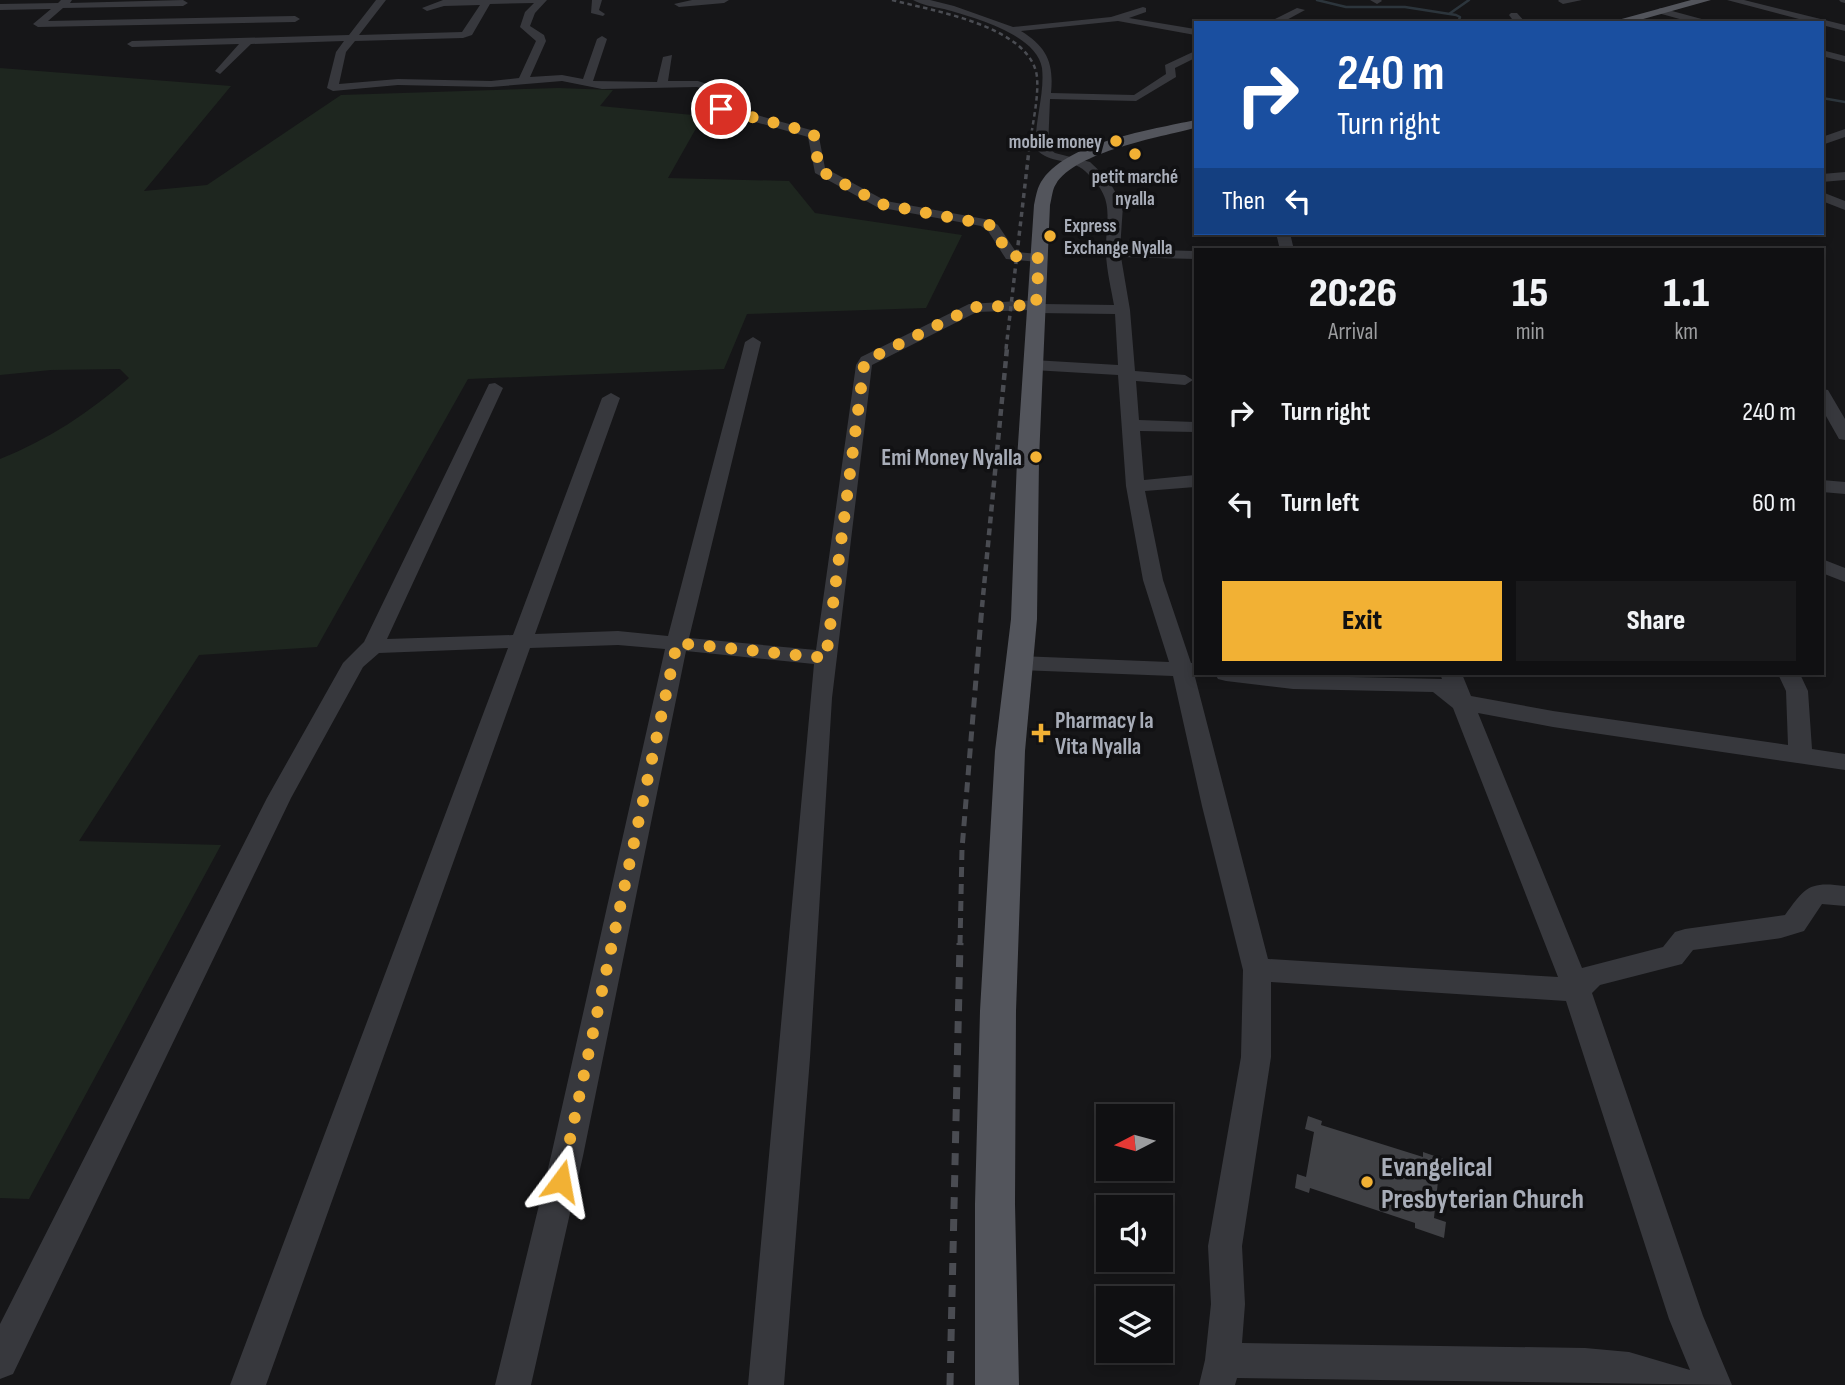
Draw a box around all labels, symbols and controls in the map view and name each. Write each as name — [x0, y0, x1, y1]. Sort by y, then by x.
text: 240 m — [1337, 45, 1445, 104]
icon: right — [1222, 49, 1313, 140]
pin — [691, 79, 751, 139]
icon: arrive — [702, 90, 740, 128]
text: Turn right — [1337, 105, 1441, 144]
place label: mobile money — [1009, 131, 1102, 154]
marker: mobile money — [1108, 133, 1124, 149]
marker: petit marché nyalla — [1127, 146, 1143, 162]
place label: petit marché nyalla — [1092, 166, 1178, 211]
icon: left — [1279, 182, 1317, 220]
text: Then — [1222, 186, 1265, 217]
place label: Express Exchange Nyalla — [1064, 215, 1173, 260]
marker: Express Exchange Nyalla — [1042, 228, 1058, 244]
text: 20:26 — [1309, 268, 1397, 319]
text: 15 — [1512, 268, 1548, 319]
text: 1.1 — [1663, 268, 1709, 319]
text: Arrival — [1328, 318, 1378, 346]
text: min — [1516, 318, 1545, 346]
text: km — [1674, 318, 1698, 346]
icon: right — [1222, 394, 1260, 432]
text: Turn right — [1281, 397, 1370, 428]
text: 240 m — [1742, 397, 1796, 428]
place label: Emi Money Nyalla — [881, 444, 1022, 472]
marker: Emi Money Nyalla — [1028, 449, 1044, 465]
icon: left — [1222, 485, 1260, 523]
text: Turn left — [1281, 488, 1359, 519]
text: 60 m — [1752, 488, 1796, 519]
button: Exit — [1222, 581, 1502, 661]
button: Share — [1516, 581, 1796, 661]
place label: Pharmacy la Vita Nyalla — [1055, 707, 1154, 761]
marker: Pharmacy la Vita Nyalla — [1033, 725, 1049, 741]
north arrow — [1096, 1104, 1172, 1181]
map controls — [1096, 1104, 1173, 1363]
position arrow — [524, 1144, 598, 1218]
place label: Evangelical Presbyterian Church — [1381, 1151, 1584, 1216]
marker: Evangelical Presbyterian Church — [1359, 1174, 1375, 1190]
button: sound — [1096, 1195, 1173, 1272]
button: layers — [1096, 1286, 1173, 1363]

